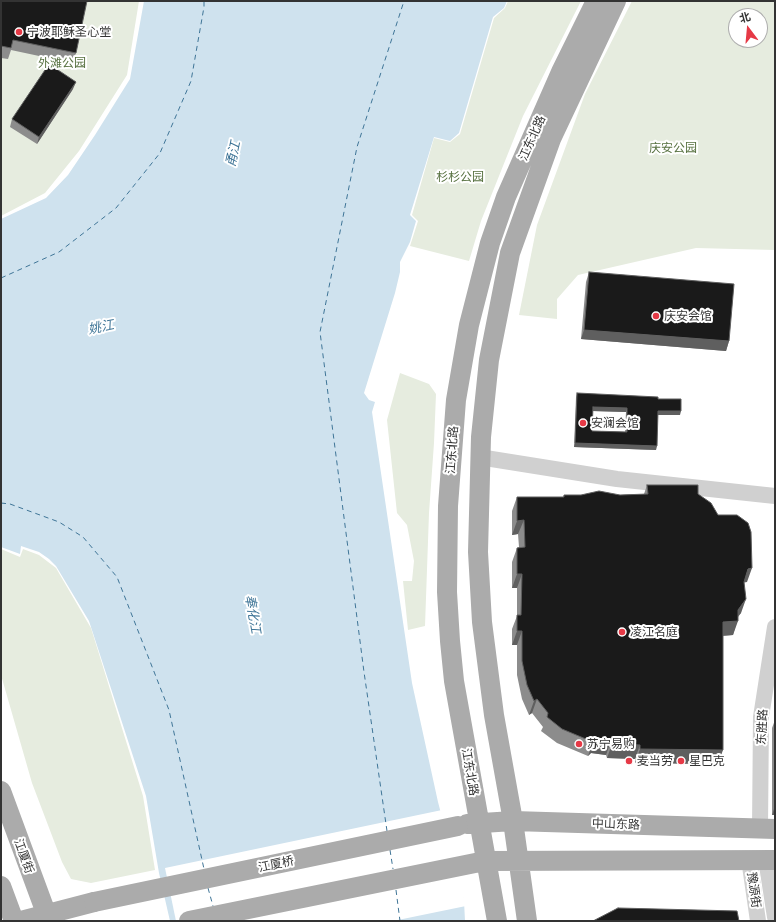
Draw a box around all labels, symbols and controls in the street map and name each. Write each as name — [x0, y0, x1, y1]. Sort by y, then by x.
north arrow — [728, 8, 768, 48]
text: 北 — [738, 9, 752, 25]
place label: 宁波耶稣圣心堂 — [27, 25, 111, 39]
marker: 宁波耶稣圣心堂 — [14, 27, 24, 37]
park label: 外滩公园 — [38, 56, 86, 70]
street label: 江东北路 — [516, 113, 548, 163]
water label: 甬江 — [223, 140, 243, 168]
park label: 庆安公园 — [649, 141, 697, 155]
park label: 杉杉公园 — [436, 170, 484, 184]
place label: 庆安会馆 — [664, 309, 712, 323]
marker: 庆安会馆 — [651, 311, 661, 321]
water label: 姚江 — [87, 317, 115, 337]
place label: 安澜会馆 — [591, 416, 639, 430]
marker: 安澜会馆 — [578, 418, 588, 428]
street label: 江东北路 — [443, 426, 461, 474]
water label: 奉化江 — [242, 593, 264, 635]
place label: 凌江名庭 — [630, 625, 678, 639]
marker: 凌江名庭 — [617, 627, 627, 637]
street label: 东胜路 — [754, 709, 770, 745]
place label: 苏宁易购 — [587, 737, 635, 751]
marker: 苏宁易购 — [574, 739, 584, 749]
street label: 江东北路 — [459, 747, 481, 797]
place label: 麦当劳 — [637, 754, 673, 768]
place label: 星巴克 — [689, 754, 725, 768]
marker: 麦当劳 — [624, 756, 634, 766]
marker: 星巴克 — [676, 756, 686, 766]
street label: 中山东路 — [592, 816, 640, 832]
street label: 江厦街 — [11, 837, 37, 875]
street label: 江厦桥 — [257, 853, 295, 875]
street label: 豫源街 — [744, 871, 764, 909]

